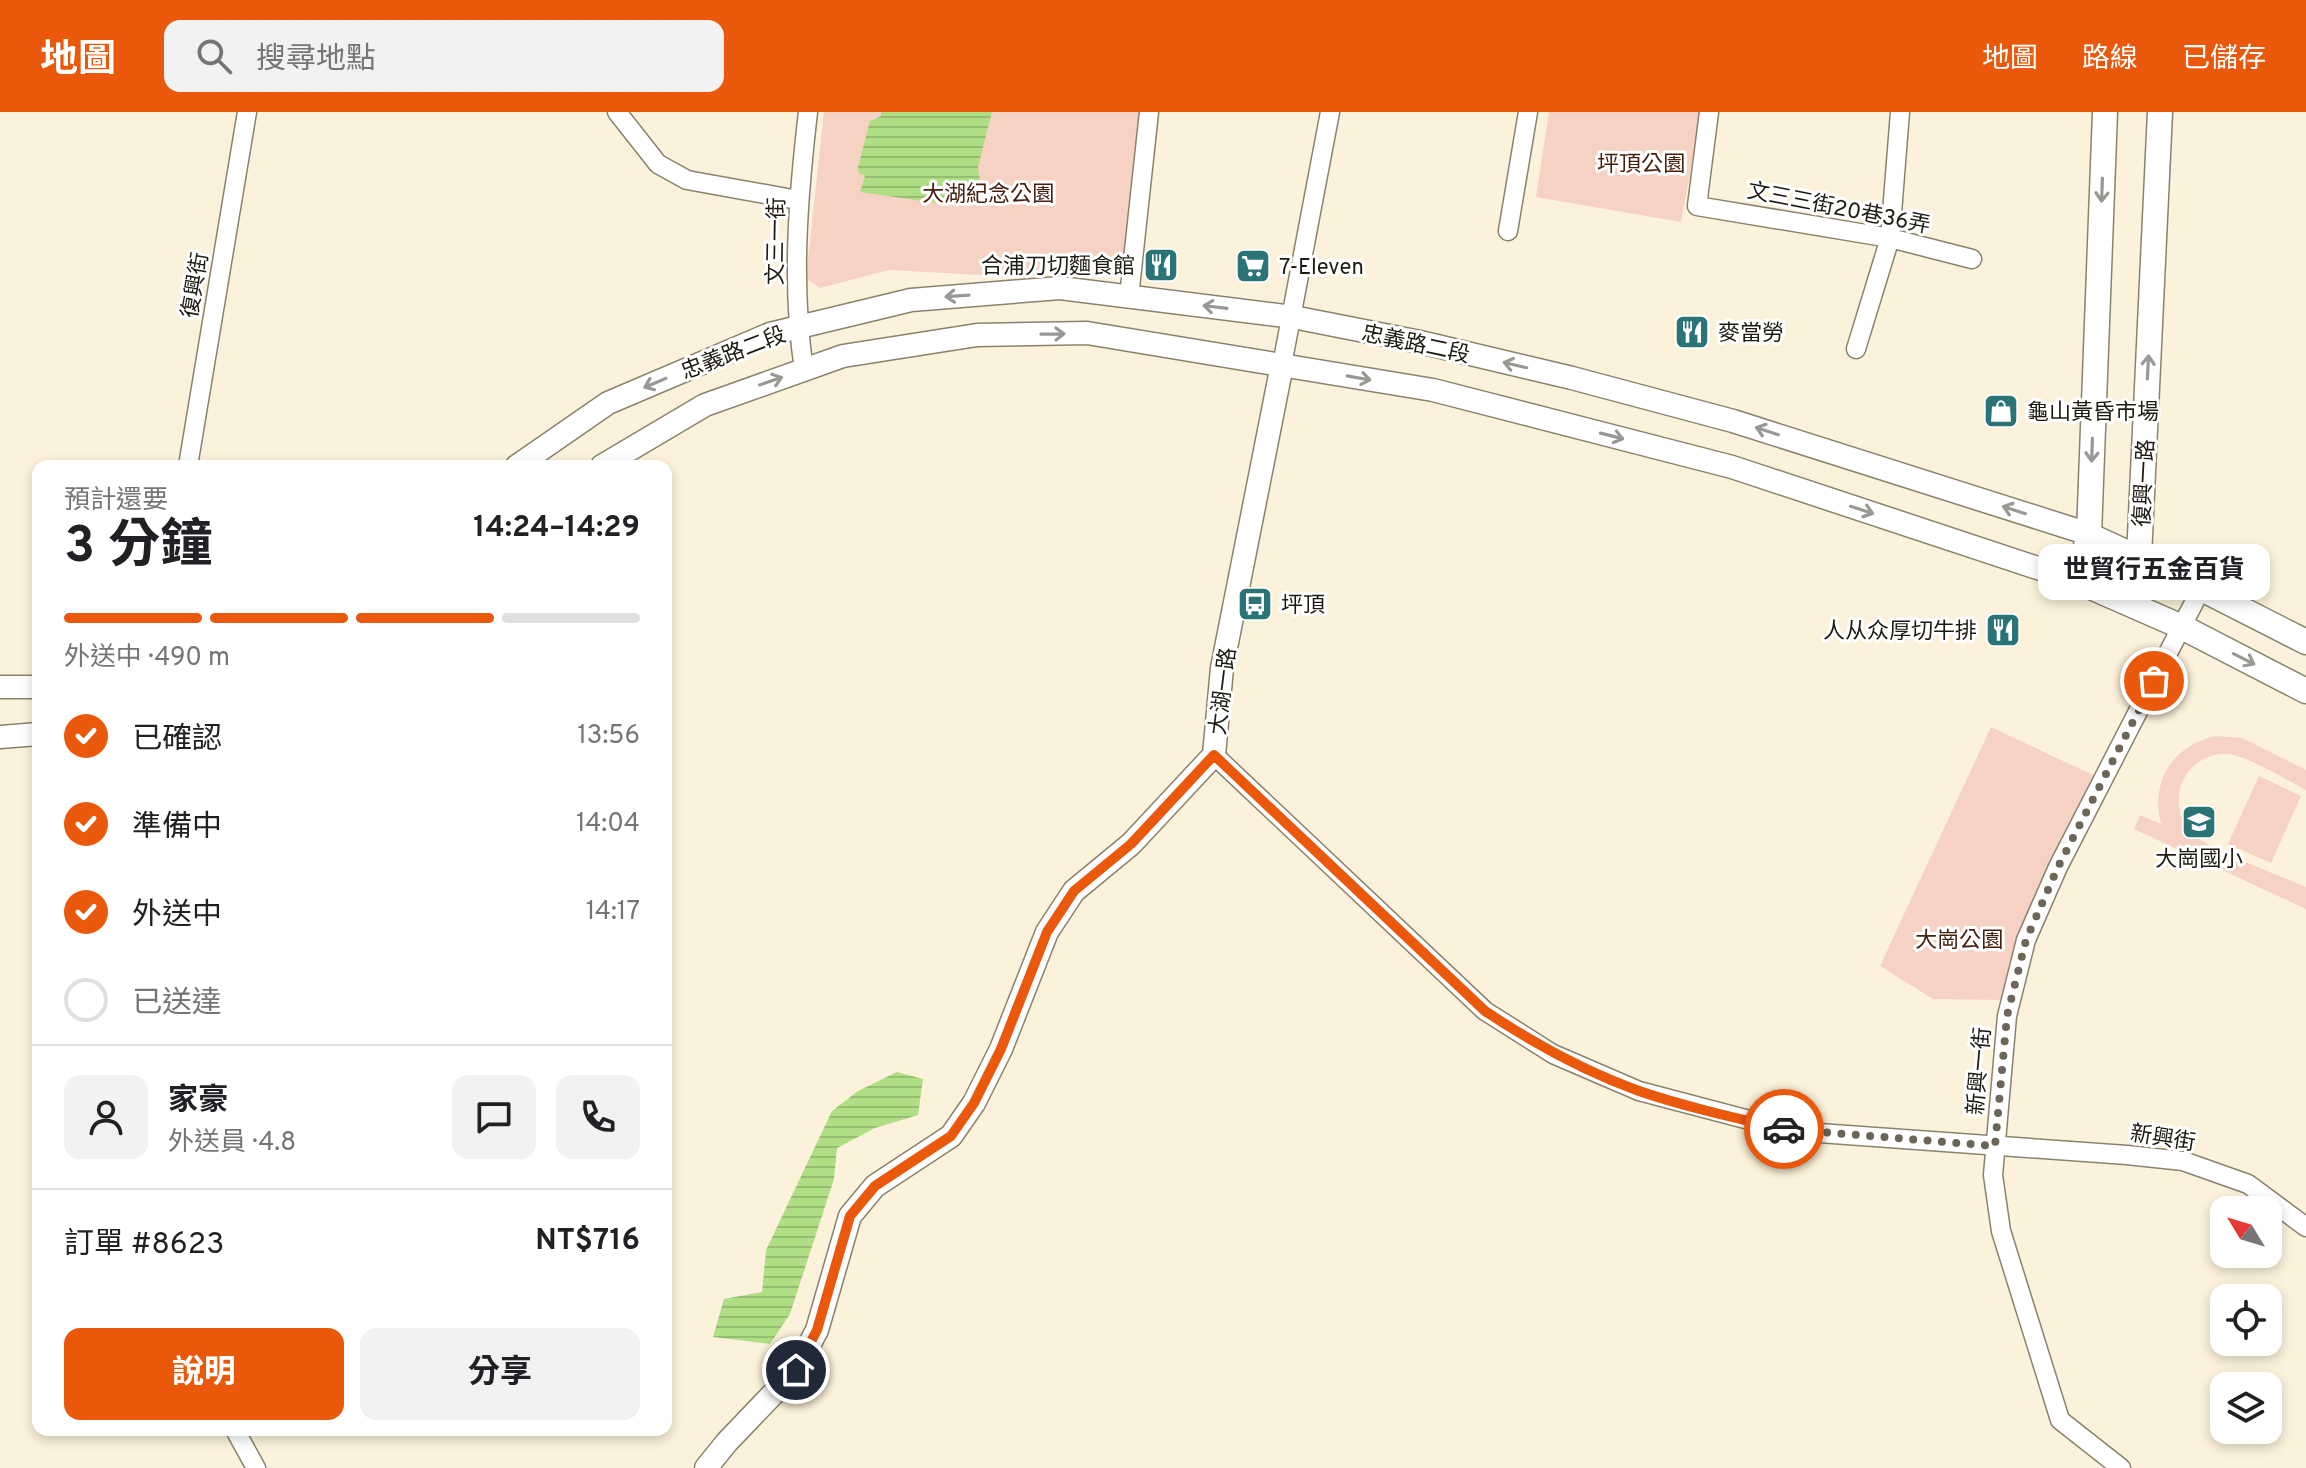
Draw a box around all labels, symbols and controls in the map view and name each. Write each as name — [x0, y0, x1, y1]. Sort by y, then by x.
search box — [164, 20, 724, 92]
icon: search — [192, 34, 236, 78]
text: 地圖 — [40, 37, 116, 86]
text: 搜尋地點 — [256, 42, 376, 79]
text: 地圖 — [1982, 42, 2038, 78]
text: 路線 — [2082, 42, 2138, 78]
text: 已儲存 — [2182, 42, 2266, 78]
park label: 坪頂公園 — [1597, 152, 1685, 179]
one-way arrow — [2094, 176, 2109, 203]
street label: 文三三街20巷36弄 — [1745, 178, 1932, 240]
park label: 大湖紀念公園 — [922, 182, 1054, 209]
street label: 文三一街 — [763, 197, 792, 285]
restaurant icon: 合浦刀切麵食館 — [1142, 246, 1180, 284]
supermarket icon: 7-Eleven — [1234, 247, 1272, 285]
street label: 復興街 — [177, 251, 215, 320]
place label: 合浦刀切麵食館 — [981, 254, 1135, 281]
place label: 7-Eleven — [1279, 255, 1364, 282]
one-way arrow — [944, 289, 971, 304]
one-way arrow — [1203, 299, 1229, 314]
restaurant icon: 麥當勞 — [1673, 313, 1711, 351]
street label: 忠義路二段 — [1359, 321, 1472, 370]
place label: 麥當勞 — [1718, 321, 1784, 348]
street label: 忠義路二段 — [678, 322, 790, 387]
one-way arrow — [1039, 326, 1066, 341]
one-way arrow — [2141, 355, 2156, 381]
one-way arrow — [1503, 356, 1529, 371]
one-way arrow — [1346, 371, 1371, 386]
one-way arrow — [758, 373, 783, 388]
one-way arrow — [643, 376, 668, 391]
shop icon: 龜山黃昏市場 — [1982, 392, 2020, 430]
place label: 龜山黃昏市場 — [2027, 400, 2159, 427]
one-way arrow — [1754, 423, 1779, 438]
one-way arrow — [1599, 430, 1625, 445]
one-way arrow — [2084, 436, 2099, 463]
street label: 復興一路 — [2130, 438, 2161, 528]
text: 預計還要 — [64, 485, 168, 518]
one-way arrow — [2002, 502, 2028, 517]
one-way arrow — [1849, 503, 1874, 518]
text: 14:24–14:29 — [473, 510, 640, 547]
text: 3 分鐘 — [64, 515, 212, 581]
callout: 世貿行五金百貨 — [2038, 545, 2270, 601]
text: 世貿行五金百貨 — [2063, 555, 2245, 588]
bus stop icon: 坪頂 — [1236, 585, 1274, 623]
place label: 坪頂 — [1281, 593, 1325, 620]
restaurant icon: 人从众厚切牛排 — [1984, 611, 2022, 649]
place label: 人从众厚切牛排 — [1823, 619, 1977, 646]
text: 外送中 · 490 m — [64, 642, 230, 675]
street label: 大湖一路 — [1206, 646, 1243, 737]
pin — [2120, 647, 2188, 715]
one-way arrow — [2232, 652, 2255, 668]
icon: bag — [2132, 659, 2176, 703]
icon: check — [64, 714, 108, 758]
text: 13:56 — [577, 720, 640, 753]
text: 已確認 — [132, 722, 222, 759]
icon: check — [64, 802, 108, 846]
school or university icon: 大崗國小 — [2180, 803, 2218, 841]
text: 14:04 — [576, 808, 640, 841]
text: 準備中 — [132, 810, 222, 847]
place label: 大崗國小 — [2155, 847, 2243, 874]
icon: check — [64, 890, 108, 934]
text: 14:17 — [586, 896, 640, 929]
text: 外送中 — [132, 898, 222, 935]
park label: 大崗公園 — [1915, 928, 2003, 955]
text: 已送達 — [132, 986, 222, 1023]
street label: 新興一街 — [1963, 1026, 1998, 1116]
button: person — [64, 1075, 148, 1159]
button: chat — [452, 1075, 536, 1159]
button: phone — [556, 1075, 640, 1159]
text: 家豪 — [168, 1083, 228, 1120]
courier — [1744, 1089, 1824, 1169]
icon: car — [1762, 1107, 1806, 1151]
street label: 新興街 — [2128, 1121, 2197, 1158]
text: 外送員 · 4.8 — [168, 1127, 296, 1160]
north arrow — [2210, 1196, 2282, 1268]
map controls — [2210, 1196, 2282, 1444]
text: NT$716 — [535, 1223, 640, 1260]
text: 訂單 #8623 — [64, 1227, 224, 1264]
button: locate — [2210, 1284, 2282, 1356]
button: 說明 — [64, 1328, 344, 1420]
button: 分享 — [360, 1328, 640, 1420]
pin — [762, 1336, 830, 1404]
icon: home — [774, 1348, 818, 1392]
button: layers — [2210, 1372, 2282, 1444]

